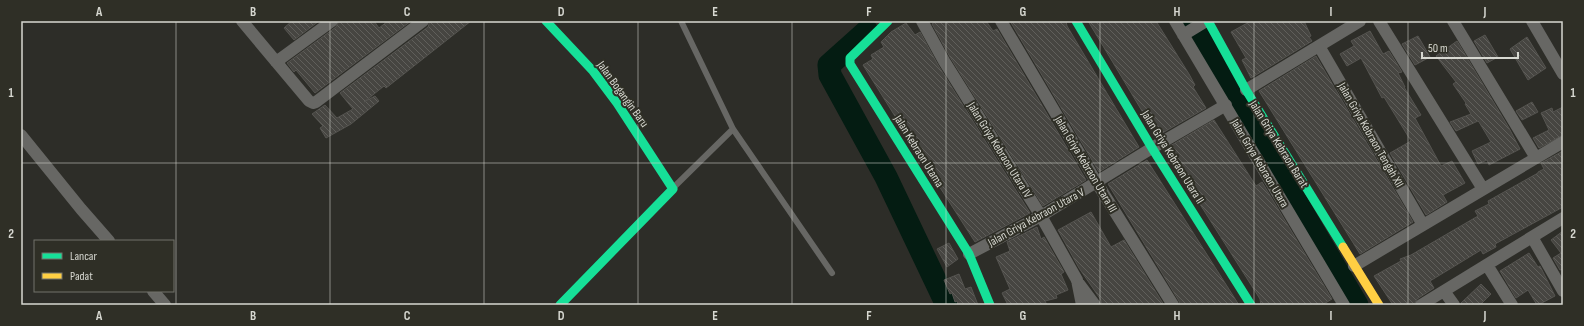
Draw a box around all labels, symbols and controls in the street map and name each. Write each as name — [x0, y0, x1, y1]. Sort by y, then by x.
text: A — [95, 4, 103, 20]
text: B — [250, 4, 256, 20]
text: C — [404, 4, 411, 20]
text: D — [558, 4, 565, 20]
text: E — [712, 4, 718, 20]
text: F — [866, 4, 872, 20]
text: G — [1020, 4, 1027, 20]
text: H — [1174, 4, 1181, 20]
text: I — [1330, 4, 1333, 20]
text: J — [1483, 4, 1487, 20]
scale bar — [1422, 34, 1518, 60]
text: 50 m — [1428, 41, 1448, 56]
street label: Jalan Bogangin Baru — [593, 57, 652, 130]
street label: Jalan Griya Kebraon Tengah XII — [1334, 79, 1407, 190]
text: 1 — [8, 85, 14, 101]
text: 1 — [1570, 85, 1576, 101]
street label: Jalan Griya Kebraon Barat — [1245, 97, 1312, 191]
street label: Jalan Griya Kebraon Utara IV — [963, 99, 1035, 202]
street label: Jalan Griya Kebraon Utara II — [1137, 107, 1207, 207]
street label: Jalan Kebraon Utama — [890, 112, 947, 190]
street label: Jalan Griya Kebraon Utara III — [1050, 112, 1120, 215]
street label: Jalan Griya Kebraon Utara — [1227, 115, 1292, 211]
street label: Jalan Griya Kebraon Utara V — [985, 184, 1088, 251]
text: 2 — [8, 226, 14, 242]
text: 2 — [1570, 226, 1576, 242]
legend — [34, 240, 174, 292]
text: Lancar — [70, 249, 97, 264]
text: Padat — [70, 269, 93, 284]
text: A — [95, 308, 103, 324]
text: B — [250, 308, 256, 324]
text: C — [404, 308, 411, 324]
text: D — [558, 308, 565, 324]
text: E — [712, 308, 718, 324]
text: F — [866, 308, 872, 324]
text: G — [1020, 308, 1027, 324]
text: H — [1174, 308, 1181, 324]
text: I — [1330, 308, 1333, 324]
text: J — [1483, 308, 1487, 324]

